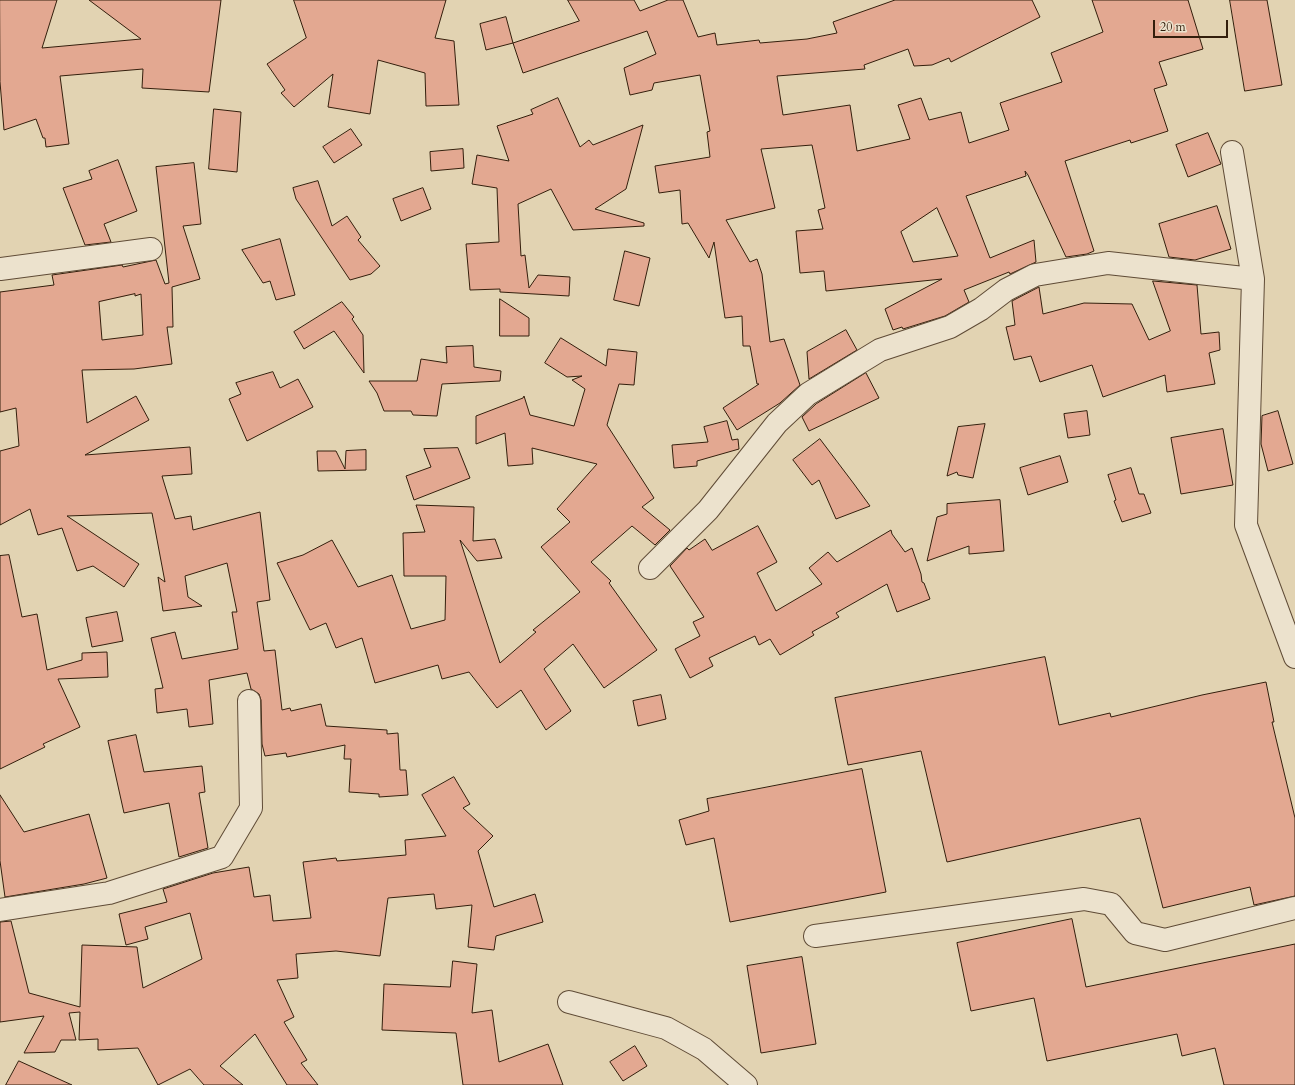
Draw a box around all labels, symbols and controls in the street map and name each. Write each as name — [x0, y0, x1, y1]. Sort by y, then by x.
scale bar — [1155, 12, 1230, 38]
text: 20 m — [1160, 19, 1186, 35]

